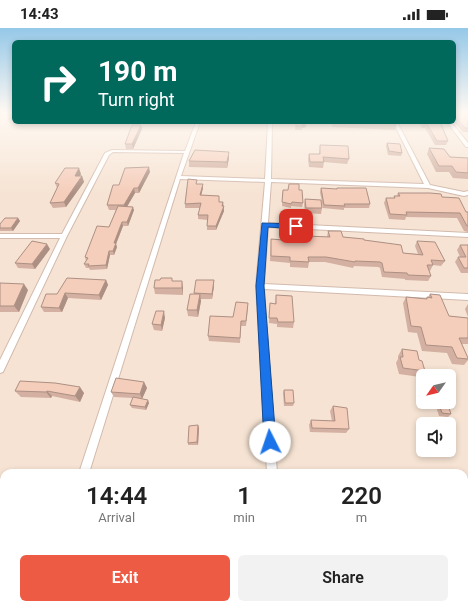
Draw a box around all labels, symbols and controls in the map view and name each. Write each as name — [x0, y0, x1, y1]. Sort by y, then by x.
text: 14:43 — [20, 5, 59, 23]
text: 190 m — [98, 55, 177, 88]
icon: right — [32, 56, 84, 108]
text: Turn right — [98, 89, 175, 110]
pin — [279, 209, 313, 243]
icon: arrive — [285, 215, 307, 237]
north arrow — [416, 369, 456, 409]
map controls — [416, 369, 456, 457]
button: sound — [416, 417, 456, 457]
position arrow — [249, 421, 291, 463]
text: 14:44 — [86, 482, 147, 510]
text: 1 — [237, 482, 251, 510]
text: 220 — [341, 482, 382, 510]
text: Arrival — [98, 510, 135, 525]
text: min — [233, 510, 255, 525]
text: m — [356, 510, 367, 525]
button: Exit — [20, 555, 230, 601]
button: Share — [238, 555, 448, 601]

